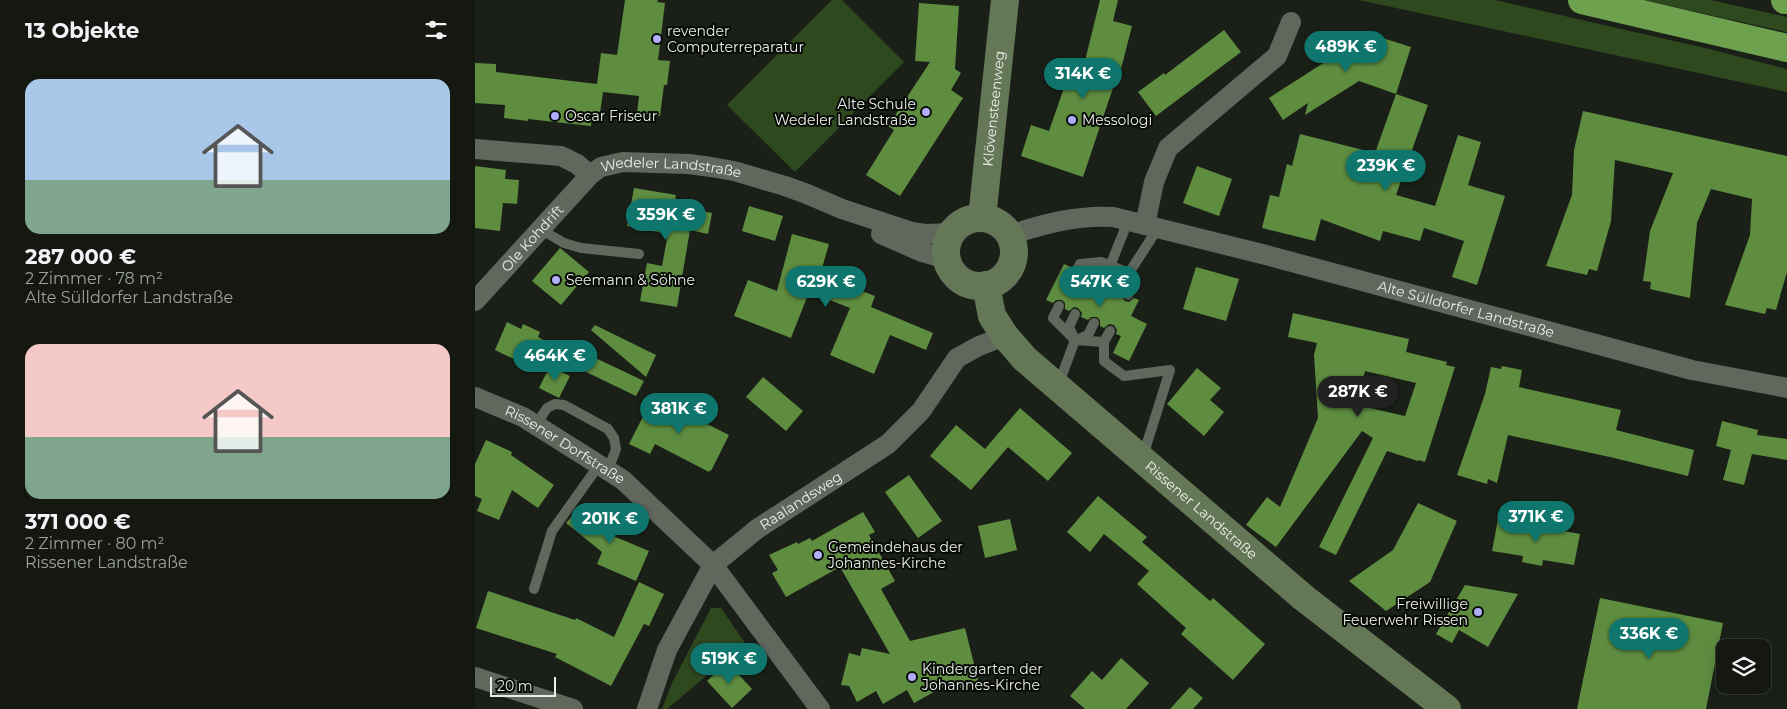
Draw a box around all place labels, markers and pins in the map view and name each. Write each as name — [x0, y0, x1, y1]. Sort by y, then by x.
place label: revender Computerreparatur — [667, 22, 805, 56]
pin: 489K € — [1305, 30, 1387, 73]
marker: revender Computerreparatur — [651, 33, 663, 45]
pin: 314K € — [1042, 58, 1124, 100]
place label: Alte Schule Wedeler Landstraße — [774, 95, 916, 129]
marker: Alte Schule Wedeler Landstraße — [920, 106, 932, 118]
place label: Oscar Friseur — [565, 107, 658, 125]
marker: Oscar Friseur — [549, 110, 561, 122]
place label: Messologi — [1082, 111, 1152, 129]
marker: Messologi — [1066, 114, 1078, 126]
pin: 239K € — [1345, 150, 1427, 192]
pin: 359K € — [625, 198, 707, 241]
pin: 629K € — [785, 266, 867, 308]
pin: 547K € — [1059, 266, 1141, 308]
place label: Seemann & Söhne — [566, 271, 695, 289]
marker: Seemann & Söhne — [550, 274, 562, 286]
pin: 464K € — [514, 340, 596, 382]
pin: 287K € — [1317, 376, 1399, 418]
pin: 381K € — [638, 392, 720, 435]
pin: 371K € — [1495, 500, 1577, 543]
pin: 201K € — [569, 502, 651, 545]
place label: Gemeindehaus der Johannes-Kirche — [827, 538, 963, 572]
marker: Gemeindehaus der Johannes-Kirche — [812, 549, 824, 561]
place label: Freiwillige Feuerwehr Rissen — [1342, 595, 1468, 629]
marker: Freiwillige Feuerwehr Rissen — [1472, 606, 1484, 618]
pin: 336K € — [1608, 618, 1690, 660]
pin: 519K € — [688, 642, 770, 685]
place label: Kindergarten der Johannes-Kirche — [921, 660, 1043, 694]
marker: Kindergarten der Johannes-Kirche — [906, 671, 918, 683]

